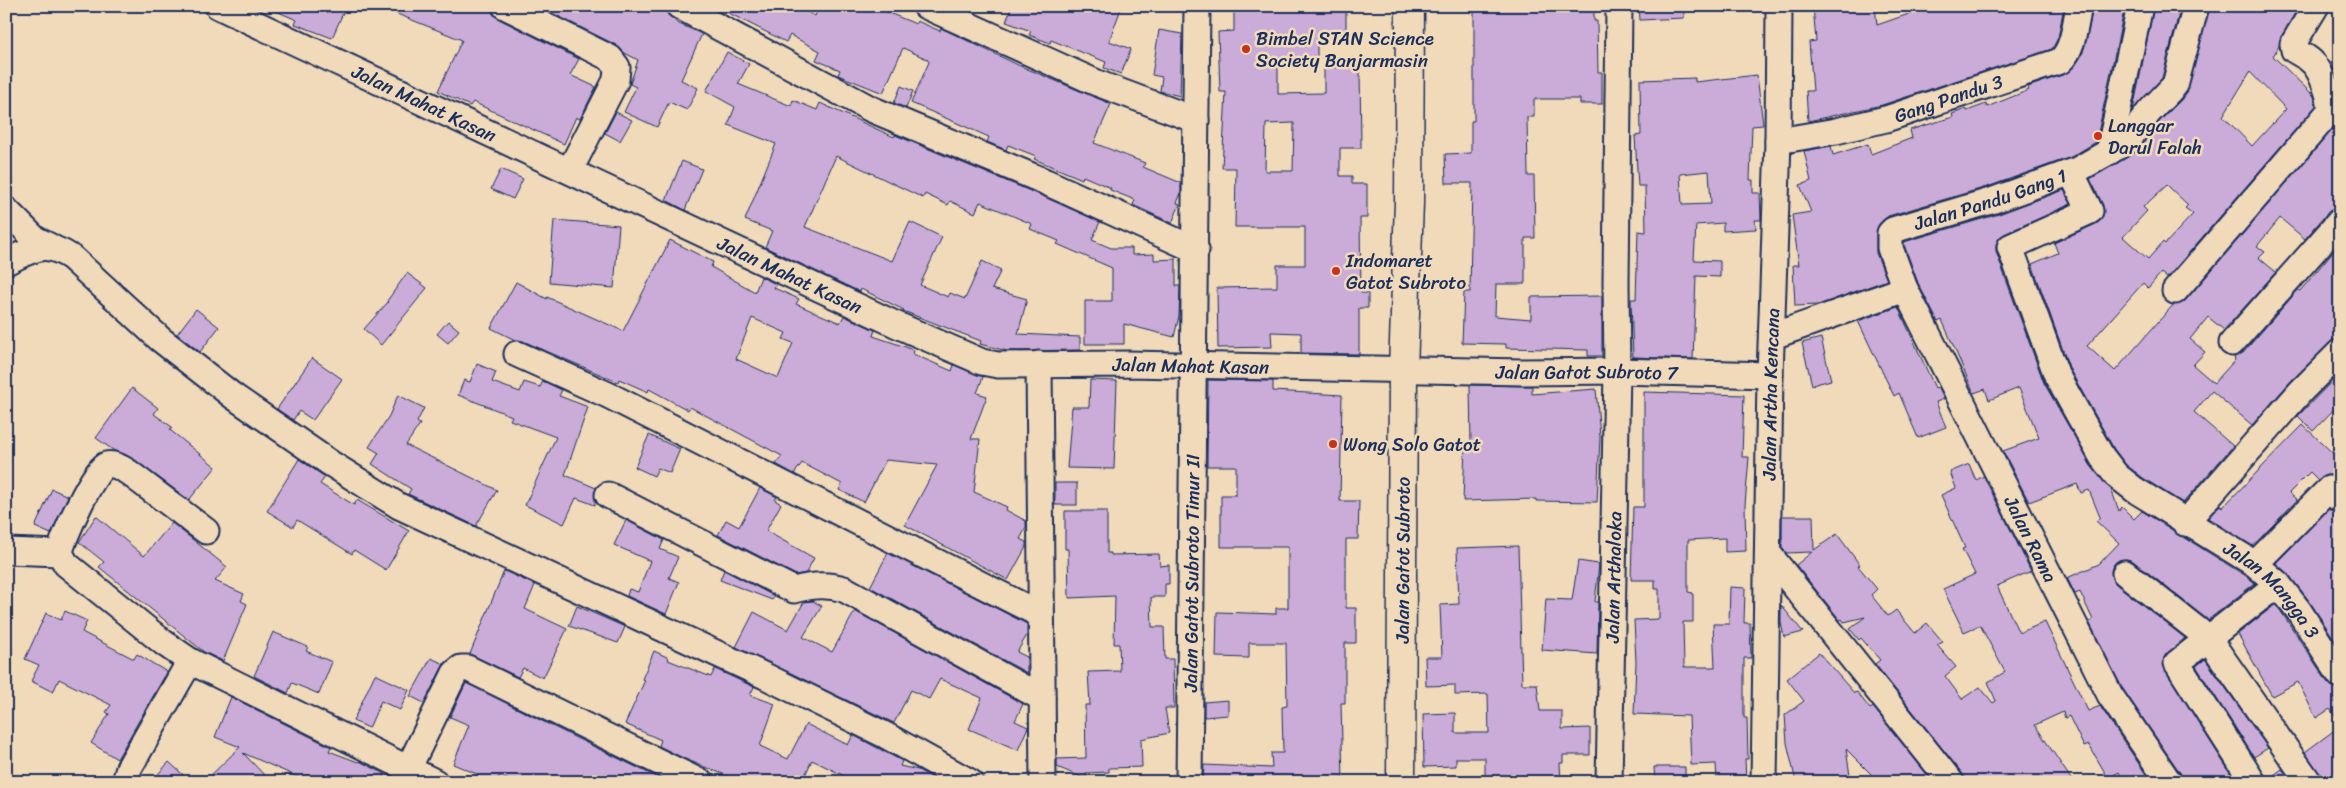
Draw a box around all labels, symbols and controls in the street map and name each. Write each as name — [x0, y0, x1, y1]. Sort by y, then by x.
place label: Bimbel STAN Science Society Banjarmasin — [1256, 22, 1434, 77]
marker: Bimbel STAN Science Society Banjarmasin — [1240, 43, 1252, 55]
street label: Jalan Mahat Kasan — [345, 55, 502, 152]
street label: Gang Pandu 3 — [1890, 65, 2008, 132]
place label: Langgar Darul Falah — [2108, 109, 2202, 164]
marker: Langgar Darul Falah — [2092, 130, 2104, 142]
street label: Jalan Pandu Gang 1 — [1909, 159, 2071, 240]
street label: Jalan Mahat Kasan — [711, 226, 868, 323]
place label: Indomaret Gatot Subroto — [1345, 244, 1467, 299]
marker: Indomaret Gatot Subroto — [1330, 265, 1342, 277]
street label: Jalan Artha Kencana — [1752, 307, 1789, 481]
street label: Jalan Mahat Kasan — [1111, 348, 1270, 384]
street label: Jalan Gatot Subroto 7 — [1494, 355, 1679, 390]
place label: Wong Solo Gatot — [1343, 428, 1481, 461]
marker: Wong Solo Gatot — [1327, 438, 1339, 450]
street label: Jalan Gatot Subroto Timur II — [1174, 454, 1209, 693]
street label: Jalan Gatot Subroto — [1386, 476, 1419, 644]
street label: Jalan Rama — [1994, 489, 2067, 589]
street label: Jalan Arthaloka — [1596, 511, 1631, 644]
street label: Jalan Mangga 3 — [2216, 532, 2329, 646]

